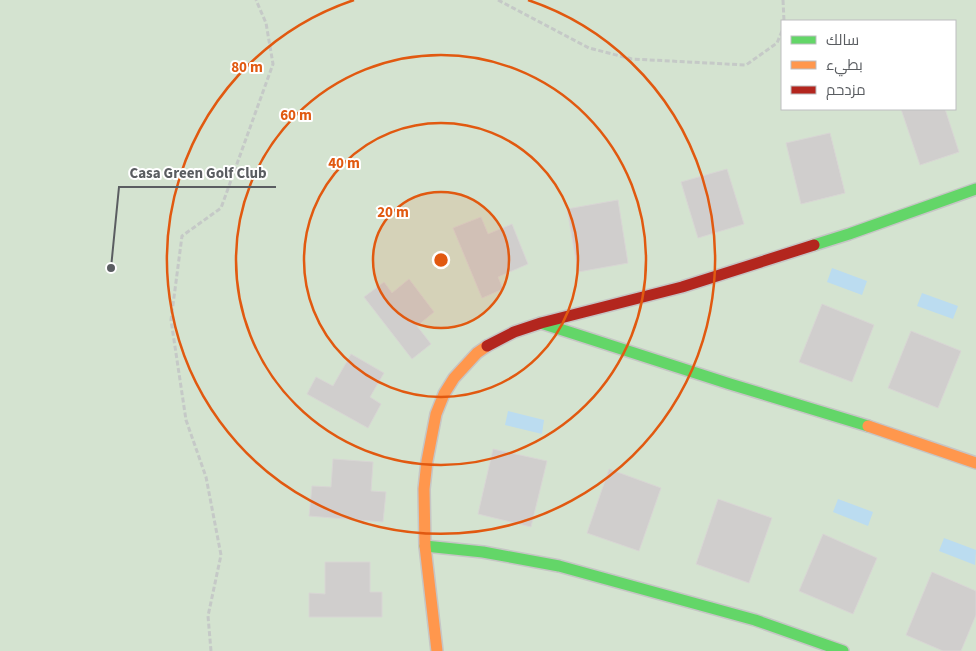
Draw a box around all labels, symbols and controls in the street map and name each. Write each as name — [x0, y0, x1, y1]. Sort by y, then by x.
legend — [781, 20, 956, 110]
text: سالك — [826, 30, 859, 51]
text: بطيء — [826, 55, 863, 77]
text: 80 m — [231, 57, 263, 78]
text: مزدحم — [826, 80, 866, 101]
text: 60 m — [280, 105, 312, 126]
text: 40 m — [328, 153, 360, 174]
callout: Casa Green Golf Club — [119, 157, 276, 187]
text: Casa Green Golf Club — [129, 163, 267, 184]
text: 20 m — [377, 202, 409, 223]
centre of rings — [432, 251, 450, 269]

